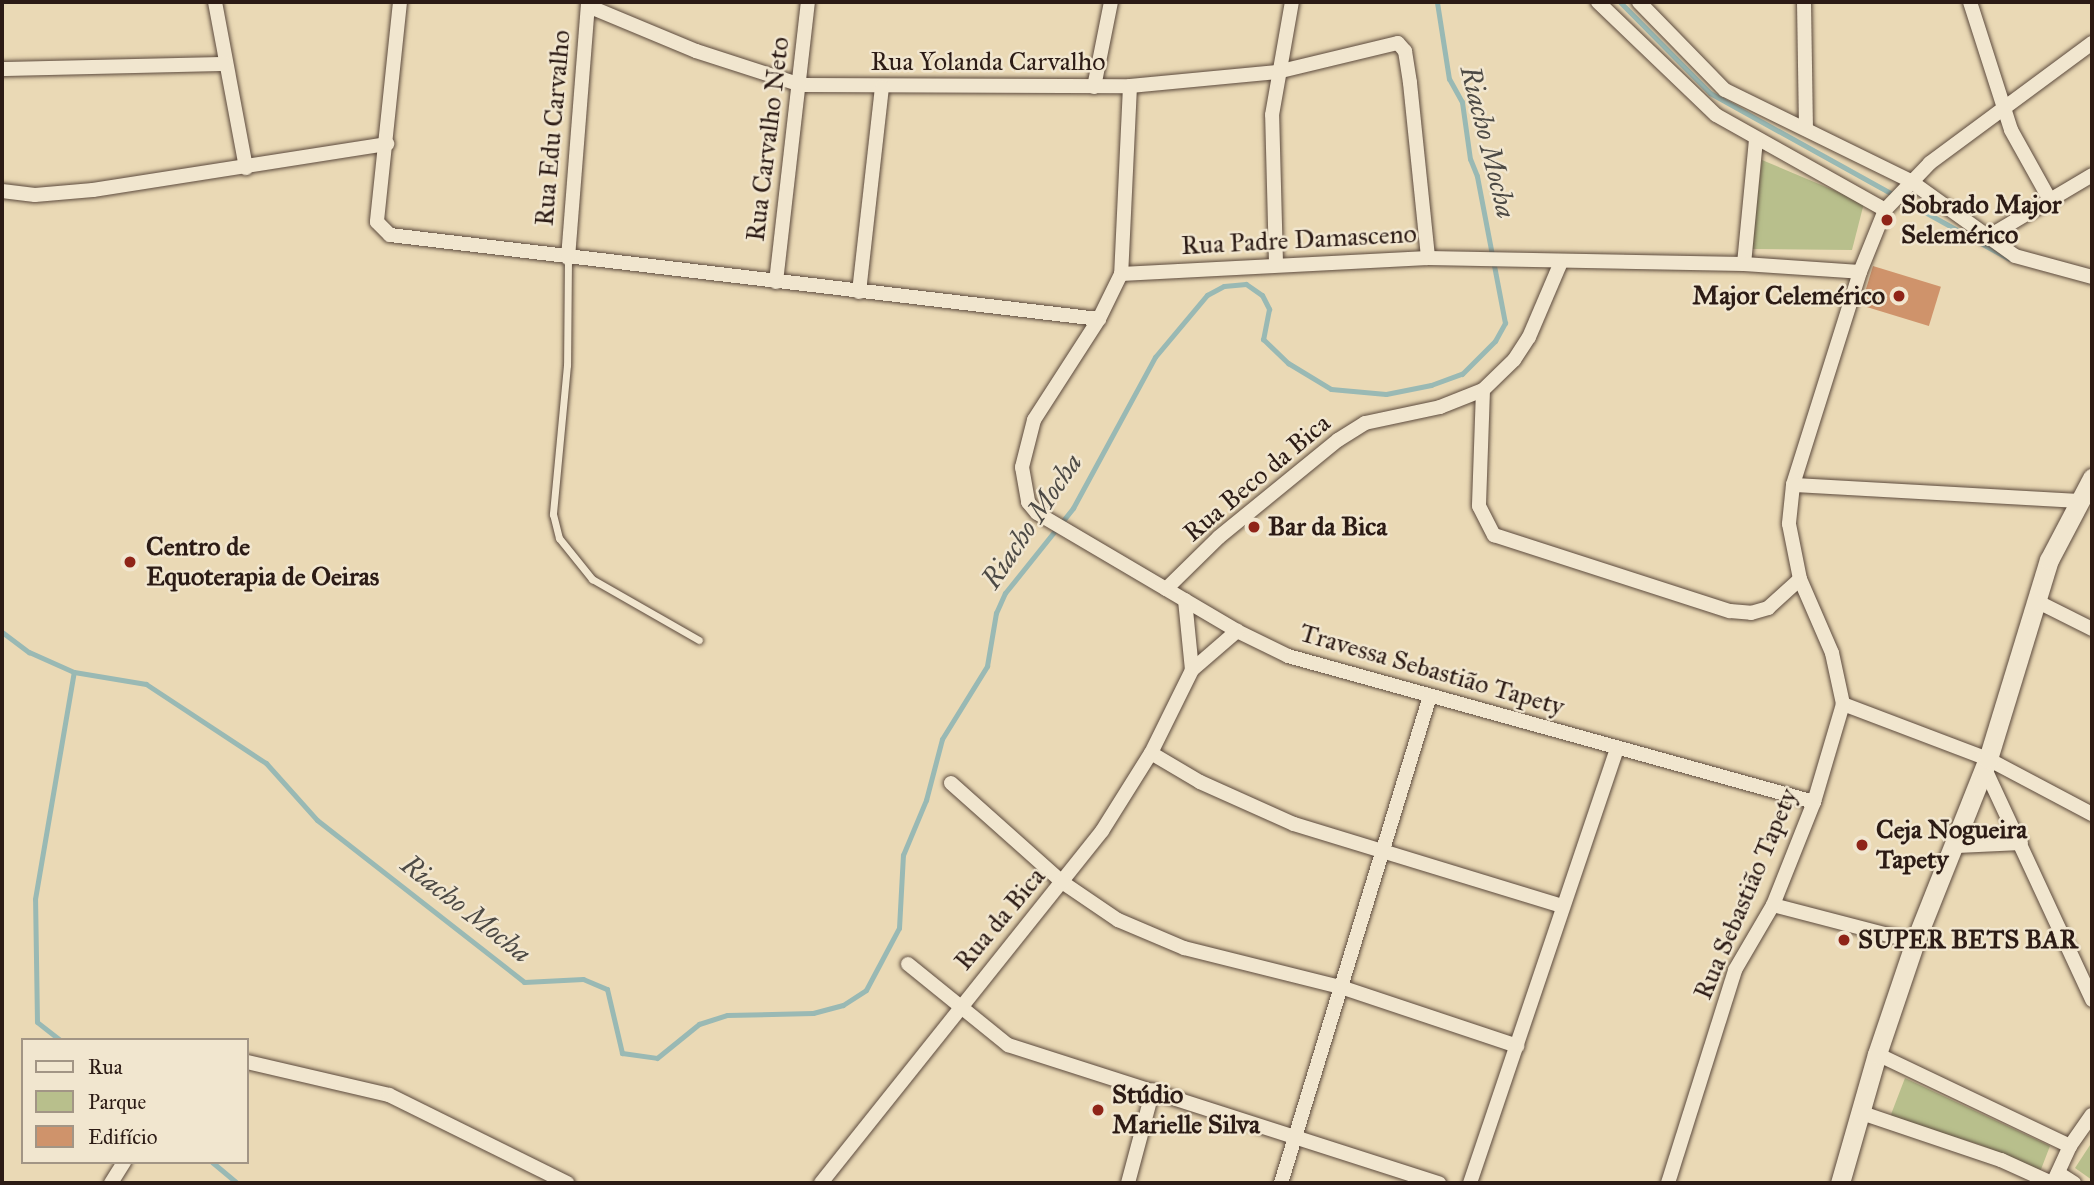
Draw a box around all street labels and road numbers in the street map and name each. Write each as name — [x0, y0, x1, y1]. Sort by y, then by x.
street label: Rua Edu Carvalho — [529, 29, 577, 227]
street label: Rua Carvalho Neto — [740, 35, 796, 243]
street label: Rua Yolanda Carvalho — [871, 46, 1105, 78]
street label: Rua Padre Damasceno — [1180, 218, 1418, 262]
street label: Rua Beco da Bica — [1177, 408, 1337, 548]
street label: Travessa Sebastião Tapety — [1296, 617, 1568, 723]
street label: Rua Sebastião Tapety — [1687, 784, 1805, 1004]
street label: Rua da Bica — [948, 861, 1052, 977]

